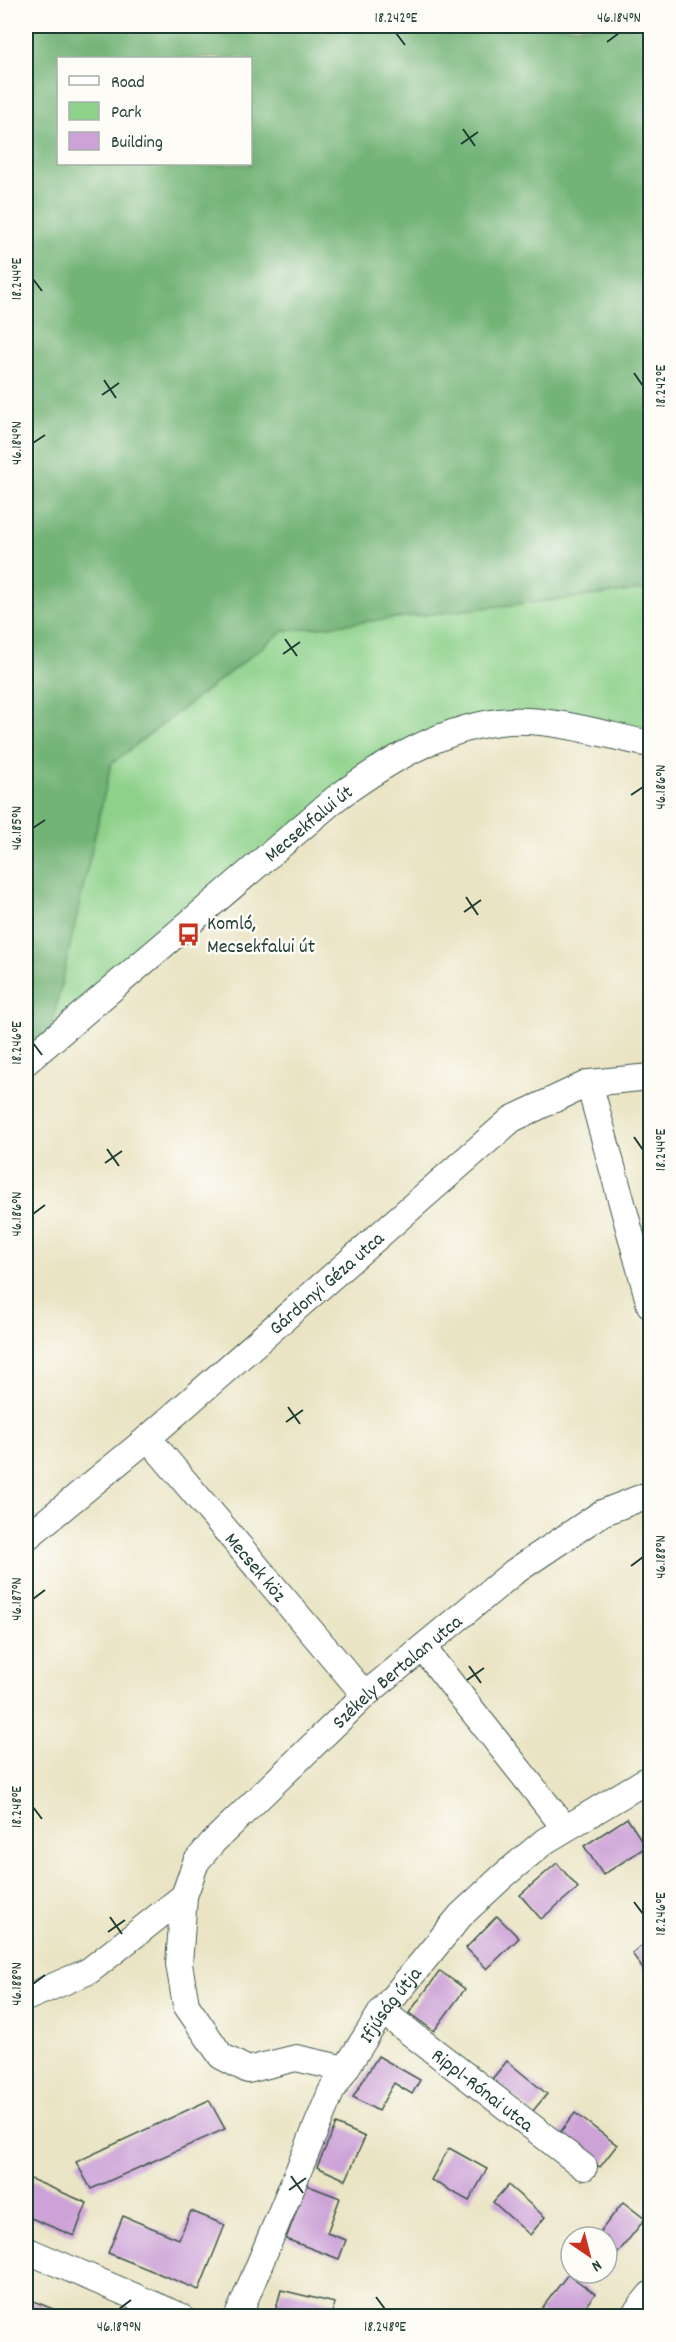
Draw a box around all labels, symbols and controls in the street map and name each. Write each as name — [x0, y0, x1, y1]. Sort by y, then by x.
text: 18.242°E — [375, 8, 418, 30]
text: 46.184°N — [597, 8, 641, 30]
legend — [57, 57, 252, 165]
text: Road — [111, 71, 145, 96]
text: Park — [111, 101, 142, 126]
text: Building — [111, 131, 163, 156]
text: 18.244°E — [7, 258, 29, 300]
text: 18.242°E — [651, 364, 673, 407]
text: 46.184°N — [7, 421, 29, 465]
text: 46.186°N — [651, 765, 673, 809]
street label: Mecsekfalui út — [259, 779, 360, 870]
text: 46.185°N — [7, 806, 29, 850]
place label: Komló, Mecsekfalui út — [207, 911, 315, 962]
bus stop icon: Komló, Mecsekfalui út — [176, 921, 202, 947]
text: 18.246°E — [7, 1021, 29, 1065]
text: 18.244°E — [651, 1129, 673, 1171]
text: 46.186°N — [7, 1192, 29, 1236]
street label: Gárdonyi Géza utca — [264, 1226, 392, 1343]
street label: Mecsek köz — [217, 1527, 292, 1609]
text: 46.188°N — [651, 1535, 673, 1579]
text: 46.187°N — [7, 1577, 29, 1621]
street label: Székely Bertalan utca — [327, 1609, 470, 1737]
text: 18.248°E — [7, 1786, 29, 1828]
text: 18.246°E — [651, 1892, 673, 1936]
street label: Ifjúság útja — [354, 1961, 430, 2050]
text: 46.188°N — [7, 1962, 29, 2006]
street label: Rippl-Rónai utca — [424, 2043, 539, 2141]
north arrow — [559, 2225, 619, 2285]
text: N — [586, 2254, 606, 2277]
text: 46.189°N — [97, 2317, 141, 2339]
text: 18.248°E — [364, 2317, 406, 2339]

